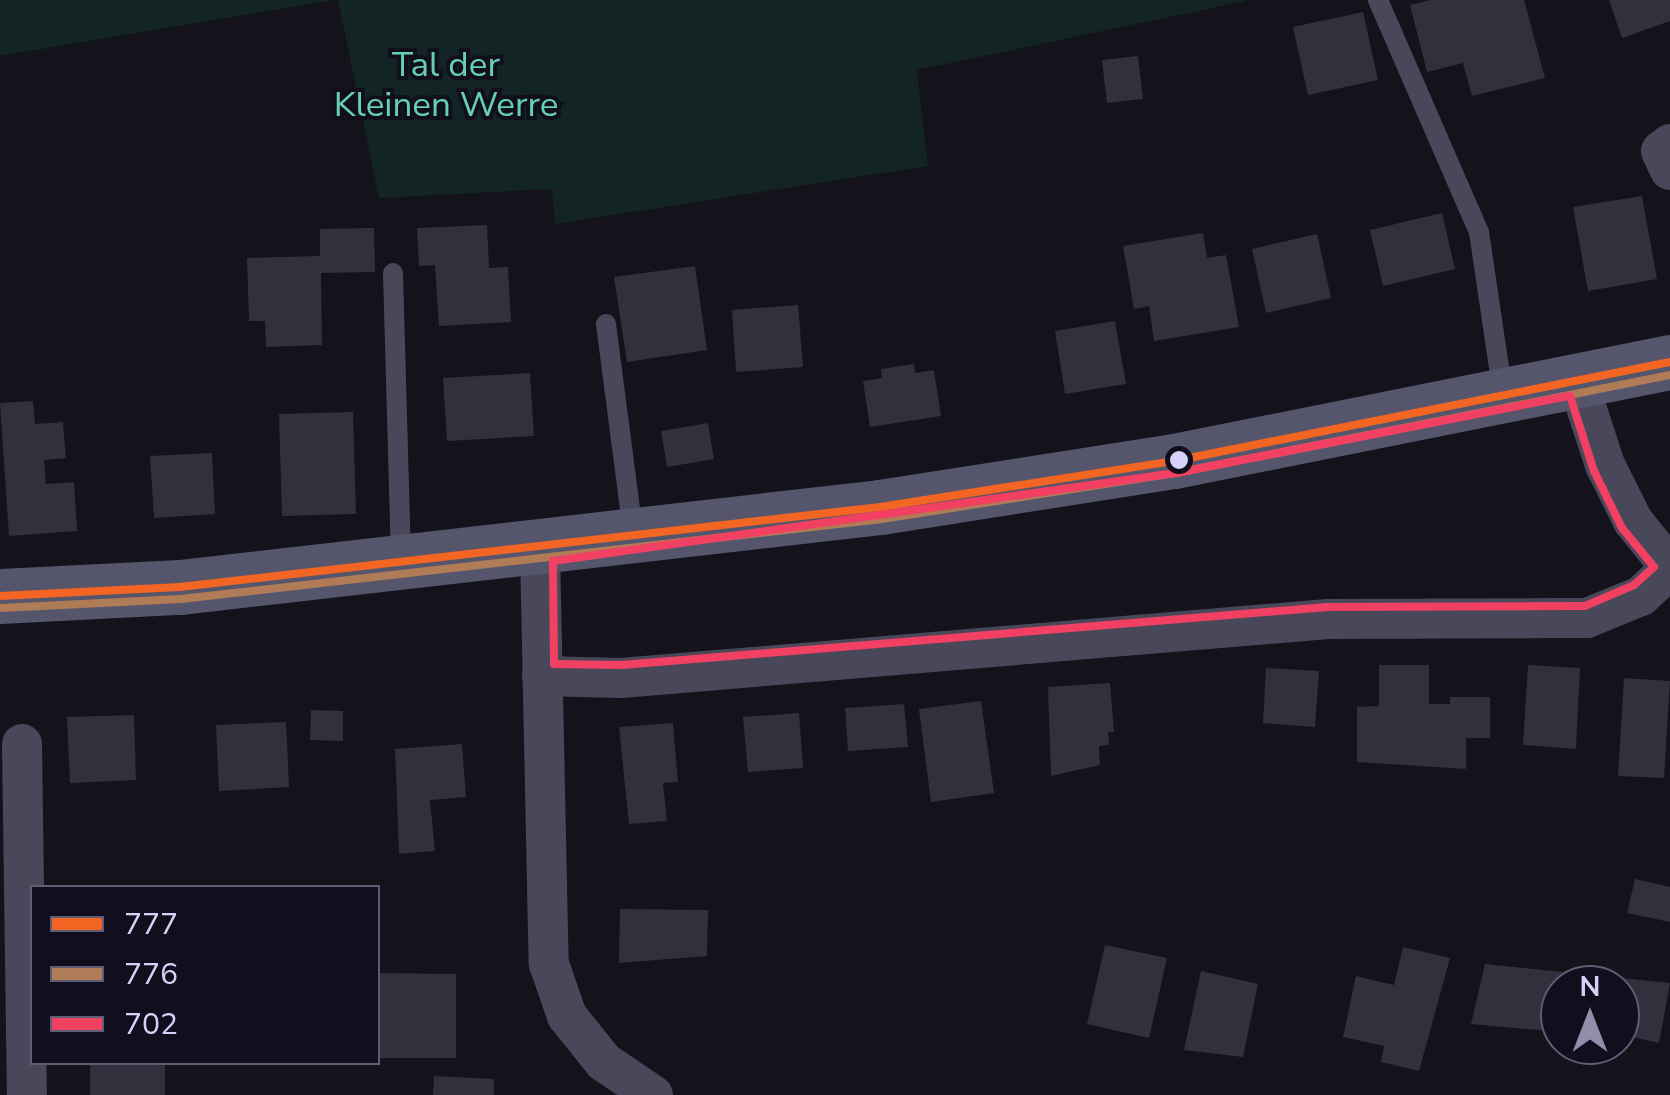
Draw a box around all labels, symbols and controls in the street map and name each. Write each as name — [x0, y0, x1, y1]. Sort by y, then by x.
park label: Tal der Kleinen Werre — [334, 44, 558, 126]
unlabelled marker — [1169, 450, 1189, 470]
legend — [30, 885, 380, 1065]
text: 777 — [124, 904, 178, 945]
text: 776 — [124, 954, 178, 995]
north arrow — [1540, 965, 1640, 1065]
text: N — [1580, 968, 1600, 1006]
text: 702 — [124, 1004, 178, 1045]

